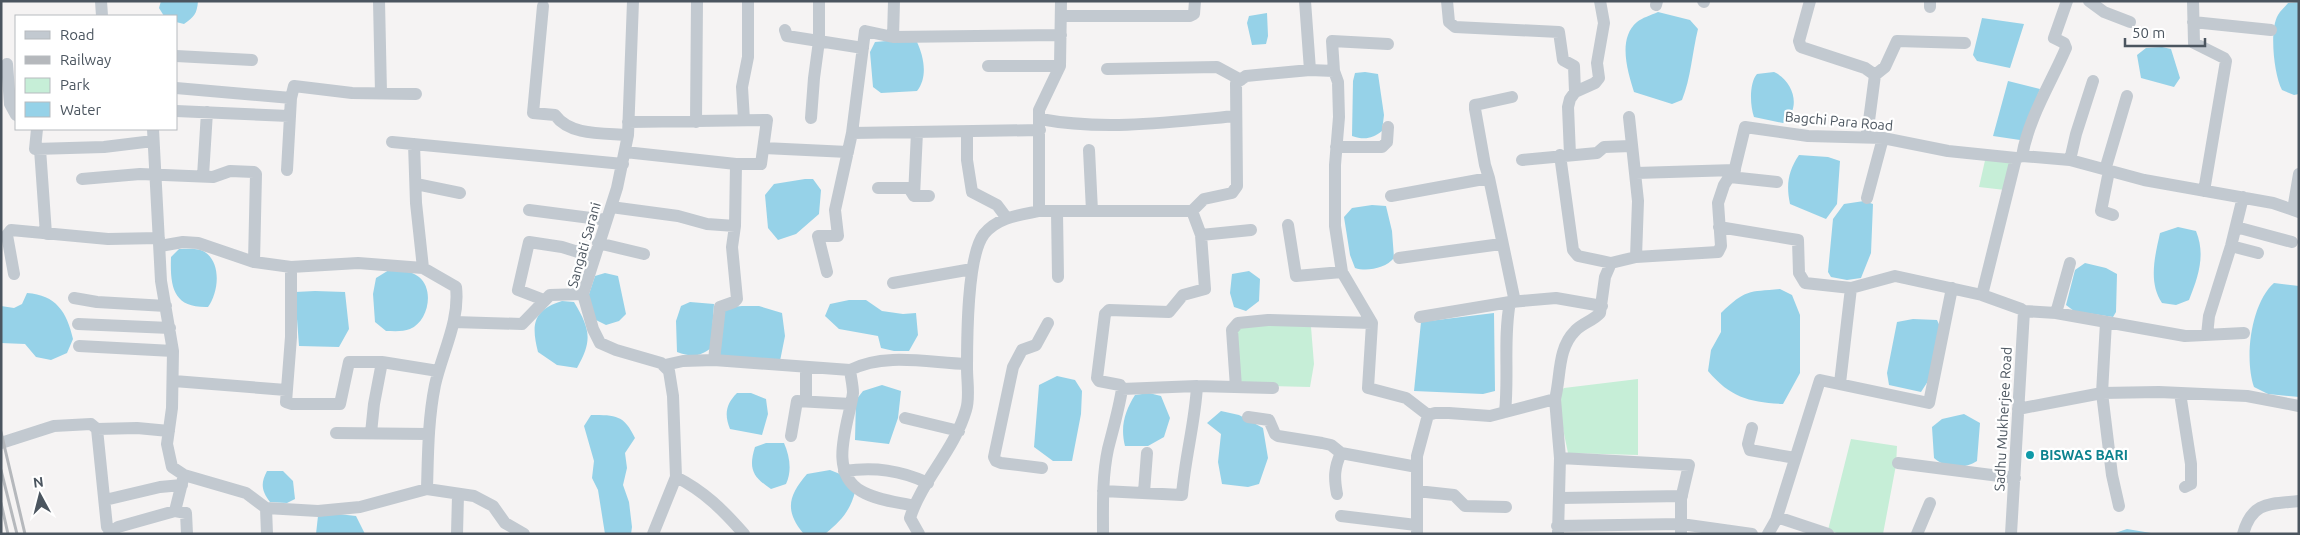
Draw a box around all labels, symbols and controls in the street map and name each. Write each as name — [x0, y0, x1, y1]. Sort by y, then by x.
legend — [15, 15, 178, 130]
scale bar — [2125, 15, 2205, 47]
text: 50 m — [2132, 24, 2165, 41]
text: Road — [60, 26, 95, 43]
text: Railway — [60, 51, 111, 68]
text: Park — [60, 76, 90, 93]
text: Water — [60, 101, 101, 118]
street label: Bagchi Para Road — [1784, 108, 1894, 134]
street label: Sangati Sarani — [564, 200, 604, 290]
street label: Sadhu Mukherjee Road — [1991, 346, 2015, 492]
place label: BISWAS BARI — [2040, 447, 2128, 463]
marker: BISWAS BARI — [2024, 449, 2036, 461]
north arrow — [15, 470, 65, 520]
text: N — [32, 474, 45, 491]

